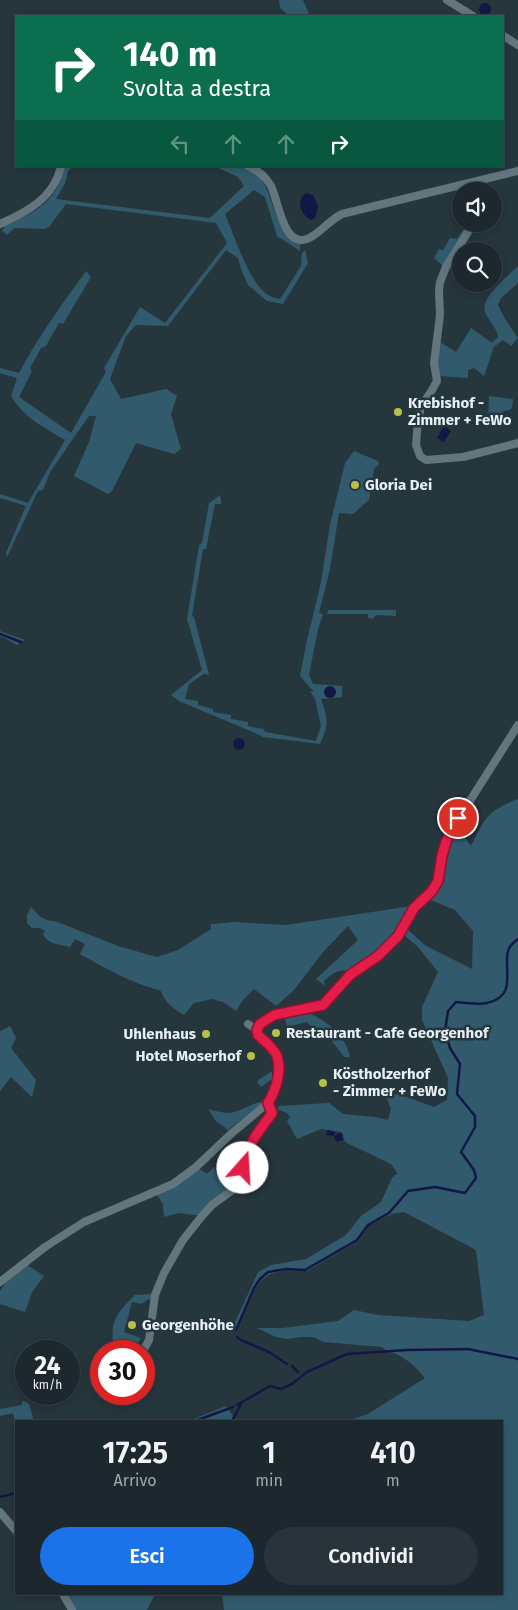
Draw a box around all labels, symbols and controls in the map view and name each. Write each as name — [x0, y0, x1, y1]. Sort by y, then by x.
text: 140 m — [123, 33, 217, 75]
icon: right — [40, 35, 105, 100]
text: Svolta a destra — [123, 75, 271, 102]
icon: left — [166, 130, 194, 158]
icon: ahead — [219, 130, 247, 158]
icon: ahead — [272, 130, 300, 158]
icon: right — [325, 130, 353, 158]
map controls — [452, 182, 502, 292]
button: sound — [452, 182, 502, 232]
button: search — [452, 242, 502, 292]
place label: Krebishof - Zimmer + FeWo — [408, 394, 512, 429]
marker: Krebishof - Zimmer + FeWo — [392, 406, 404, 418]
place label: Gloria Dei — [365, 476, 432, 494]
marker: Gloria Dei — [349, 479, 361, 491]
pin — [437, 797, 479, 839]
icon: arrive — [444, 804, 472, 832]
place label: Restaurant - Cafe Georgenhof — [286, 1024, 490, 1042]
place label: Uhlenhaus — [124, 1025, 196, 1043]
marker: Restaurant - Cafe Georgenhof — [270, 1027, 282, 1039]
marker: Uhlenhaus — [200, 1028, 212, 1040]
place label: Hotel Moserhof — [136, 1047, 243, 1065]
marker: Hotel Moserhof — [245, 1050, 257, 1062]
place label: Köstholzerhof - Zimmer + FeWo — [333, 1065, 446, 1100]
marker: Köstholzerhof - Zimmer + FeWo — [317, 1077, 329, 1089]
position arrow — [216, 1141, 268, 1193]
place label: Georgenhöhe — [142, 1316, 234, 1334]
marker: Georgenhöhe — [126, 1319, 138, 1331]
speed limit sign: 30 — [90, 1340, 155, 1405]
text: 24 — [34, 1351, 61, 1381]
text: km/h — [33, 1378, 62, 1392]
text: 17:25 — [102, 1435, 168, 1471]
text: 1 — [262, 1435, 276, 1471]
text: 410 — [370, 1435, 416, 1471]
text: Arrivo — [114, 1471, 157, 1490]
text: min — [255, 1471, 283, 1490]
text: m — [386, 1471, 400, 1490]
button: Esci — [40, 1527, 254, 1585]
button: Condividi — [264, 1527, 478, 1585]

